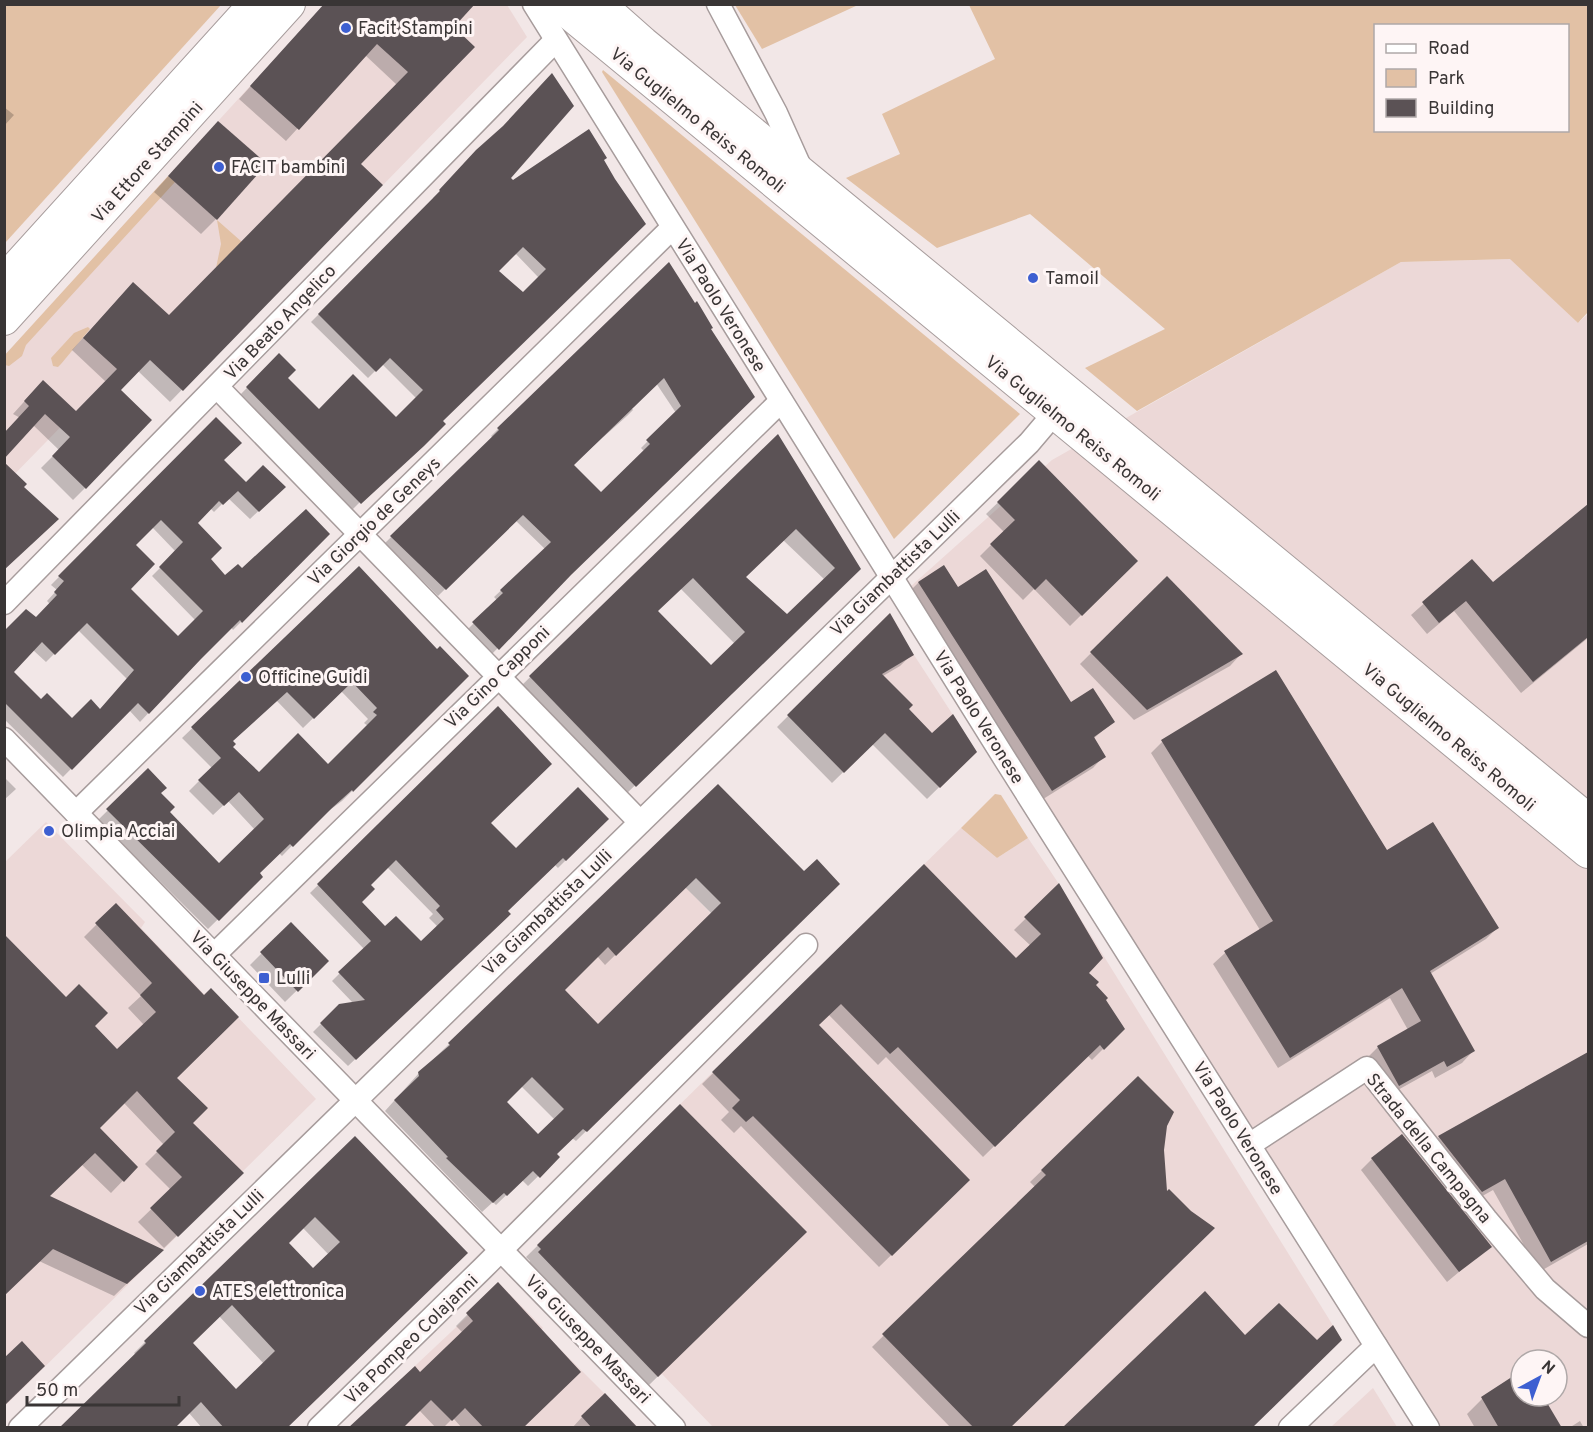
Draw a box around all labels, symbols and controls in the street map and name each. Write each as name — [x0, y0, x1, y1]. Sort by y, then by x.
place label: Facit Stampini — [358, 18, 473, 41]
marker: Facit Stampini — [339, 21, 353, 35]
legend — [1374, 24, 1569, 132]
text: Road — [1428, 38, 1470, 61]
street label: Via Guglielmo Reiss Romoli — [605, 43, 789, 199]
text: Park — [1428, 68, 1465, 91]
street label: Via Ettore Stampini — [87, 97, 209, 229]
text: Building — [1428, 98, 1494, 121]
place label: FACIT bambini — [231, 157, 345, 180]
marker: FACIT bambini — [212, 160, 226, 174]
street label: Via Paolo Veronese — [669, 235, 770, 377]
street label: Via Beato Angelico — [220, 260, 342, 386]
place label: Tamoil — [1045, 268, 1099, 291]
marker: Tamoil — [1026, 271, 1040, 285]
street label: Via Guglielmo Reiss Romoli — [980, 351, 1164, 507]
street label: Via Giorgio de Geneys — [304, 453, 446, 592]
street label: Via Giambattista Lulli — [826, 506, 966, 642]
street label: Via Gino Capponi — [440, 622, 556, 734]
street label: Via Paolo Veronese — [927, 647, 1028, 789]
street label: Via Guglielmo Reiss Romoli — [1357, 659, 1539, 817]
place label: Officine Guidi — [258, 667, 368, 690]
marker: Officine Guidi — [239, 670, 253, 684]
place label: Olimpia Acciai — [61, 821, 175, 844]
marker: Olimpia Acciai — [42, 824, 56, 838]
street label: Via Giambattista Lulli — [478, 845, 618, 981]
street label: Via Giuseppe Massari — [184, 927, 320, 1066]
place label: Lulli — [276, 968, 310, 991]
marker: Lulli — [257, 971, 271, 985]
street label: Via Paolo Veronese — [1186, 1058, 1287, 1200]
street label: Strada della Campagna — [1360, 1069, 1496, 1229]
street label: Via Giambattista Lulli — [130, 1185, 270, 1321]
street label: Via Pompeo Colajanni — [340, 1270, 484, 1410]
street label: Via Giuseppe Massari — [519, 1271, 655, 1410]
place label: ATES elettronica — [212, 1281, 344, 1304]
marker: ATES elettronica — [193, 1284, 207, 1298]
north arrow — [1509, 1348, 1569, 1408]
text: N — [1537, 1357, 1558, 1380]
scale bar — [27, 1369, 178, 1407]
text: 50 m — [36, 1380, 78, 1403]

